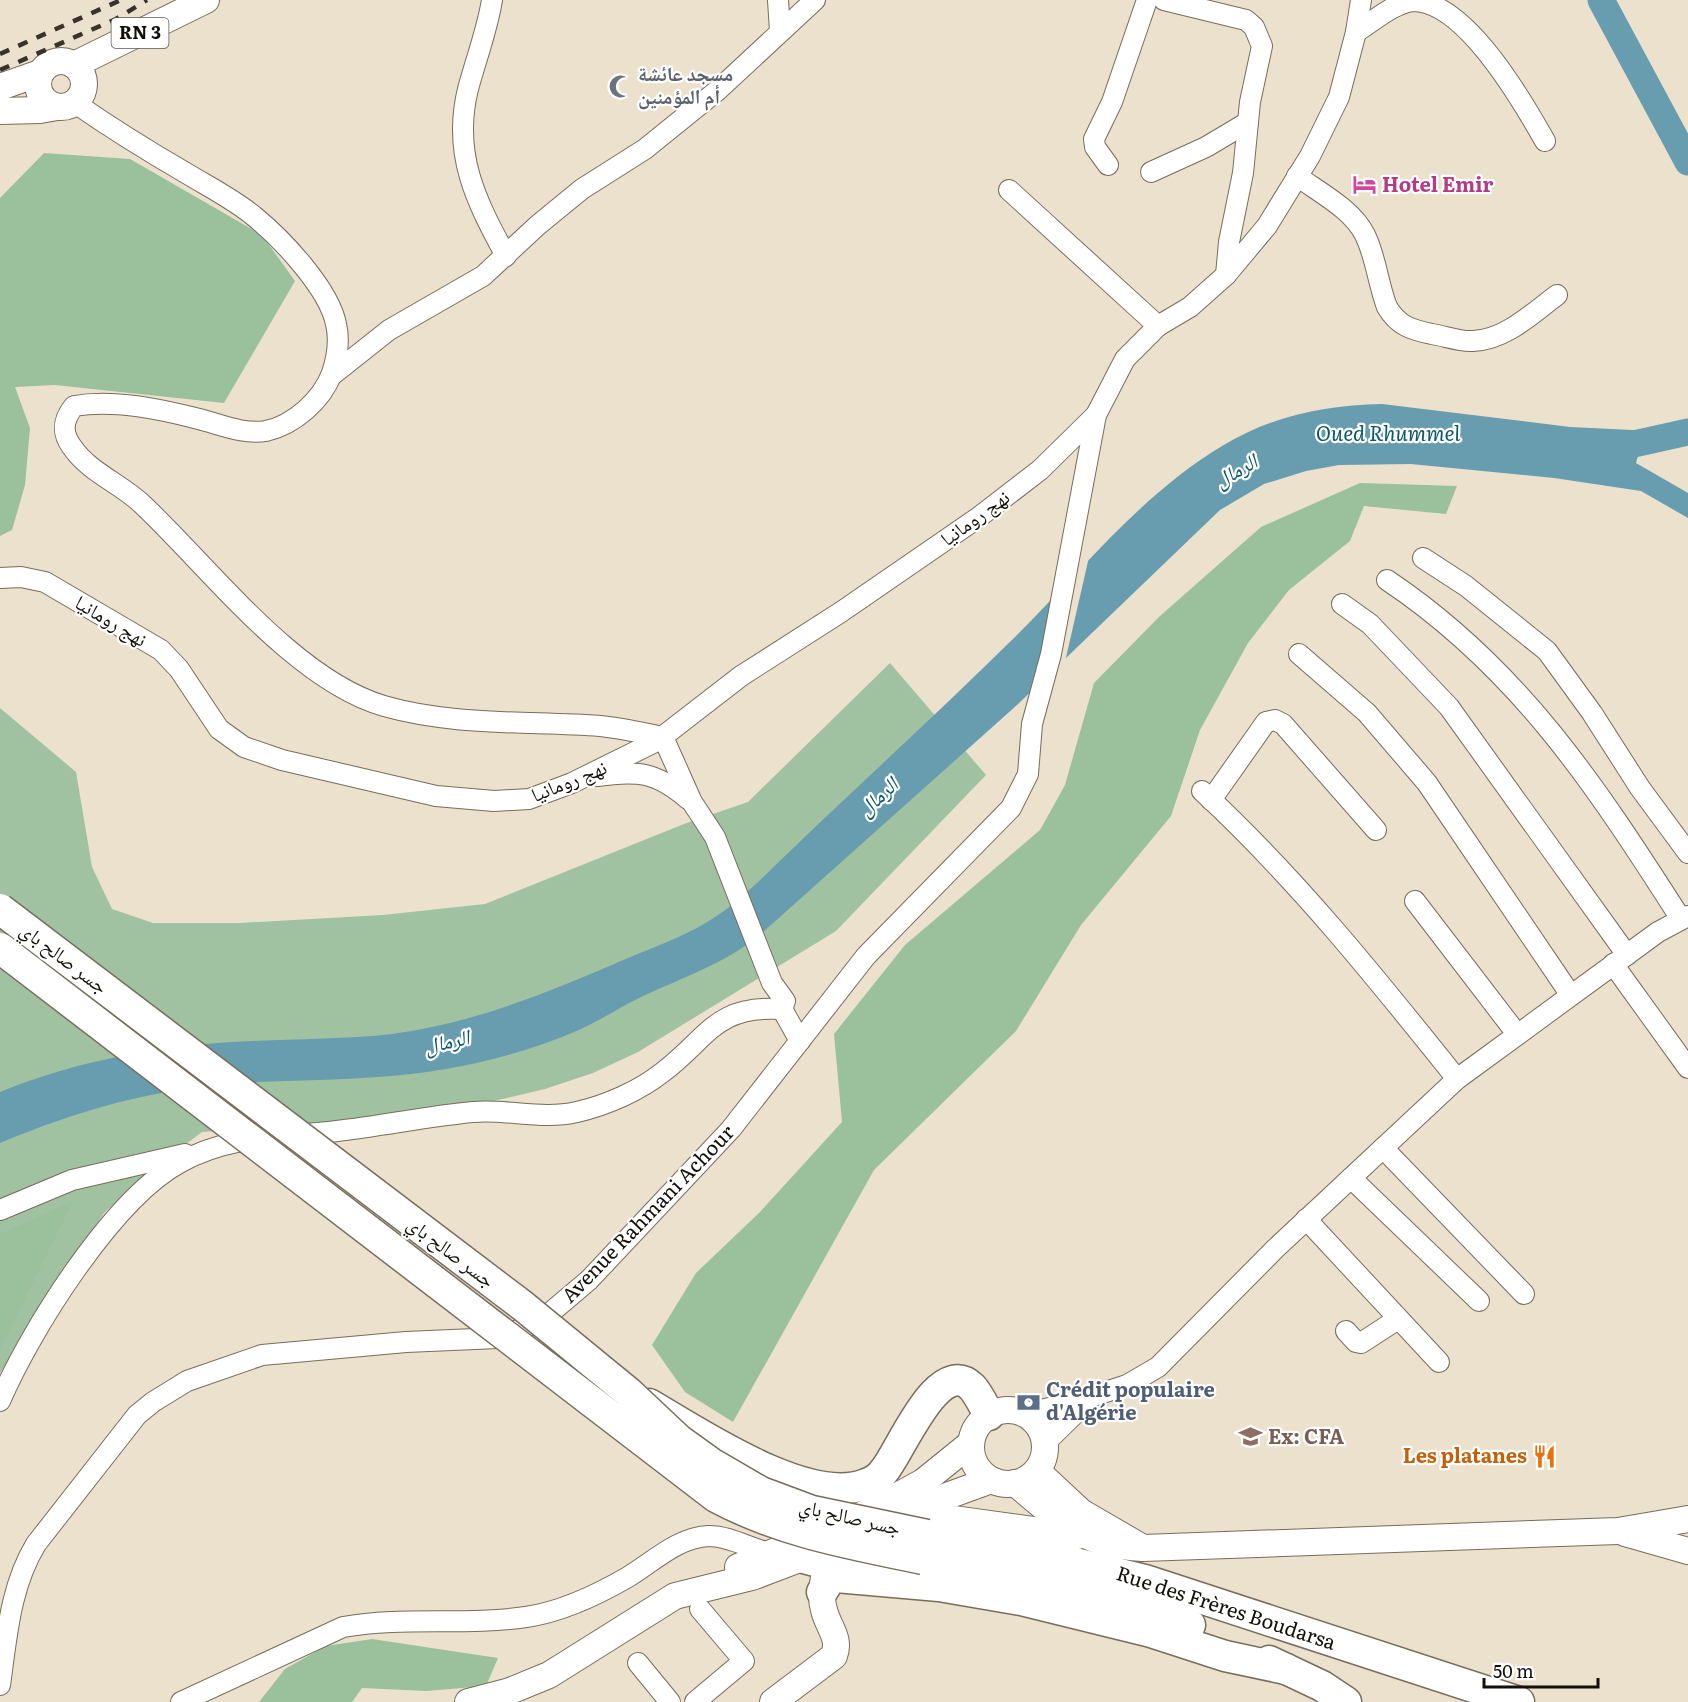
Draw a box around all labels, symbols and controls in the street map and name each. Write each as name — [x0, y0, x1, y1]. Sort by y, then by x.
road number: RN 3 — [112, 18, 168, 48]
place label: مسجد عائشة أم المؤمنين — [638, 57, 733, 111]
mosque icon: مسجد عائشة أم المؤمنين — [607, 73, 633, 99]
place label: Hotel Emir — [1382, 168, 1493, 198]
hotel icon: Hotel Emir — [1351, 172, 1377, 198]
water label: Oued Rhummel — [1316, 416, 1460, 447]
water label: الرمال — [1207, 443, 1264, 494]
street label: نهج رومانيا — [933, 481, 1015, 552]
street label: نهج رومانيا — [70, 586, 154, 653]
street label: نهج رومانيا — [526, 750, 611, 808]
water label: الرمال — [849, 767, 905, 822]
street label: جسر صالح باي — [13, 913, 116, 1002]
water label: الرمال — [421, 1019, 474, 1060]
street label: Avenue Rahmani Achour — [553, 1116, 740, 1308]
street label: جسر صالح باي — [400, 1207, 503, 1296]
place label: Crédit populaire d'Algérie — [1046, 1373, 1215, 1426]
bank icon: Crédit populaire d'Algérie — [1015, 1389, 1041, 1415]
place label: Ex: CFA — [1268, 1420, 1344, 1450]
school or university icon: Ex: CFA — [1237, 1424, 1263, 1450]
place label: Les platanes — [1403, 1439, 1527, 1469]
restaurant icon: Les platanes — [1532, 1443, 1558, 1469]
street label: جسر صالح باي — [796, 1489, 904, 1544]
street label: Rue des Frères Boudarsa — [1113, 1556, 1340, 1656]
scale bar — [1484, 1651, 1598, 1689]
text: 50 m — [1493, 1657, 1534, 1684]

